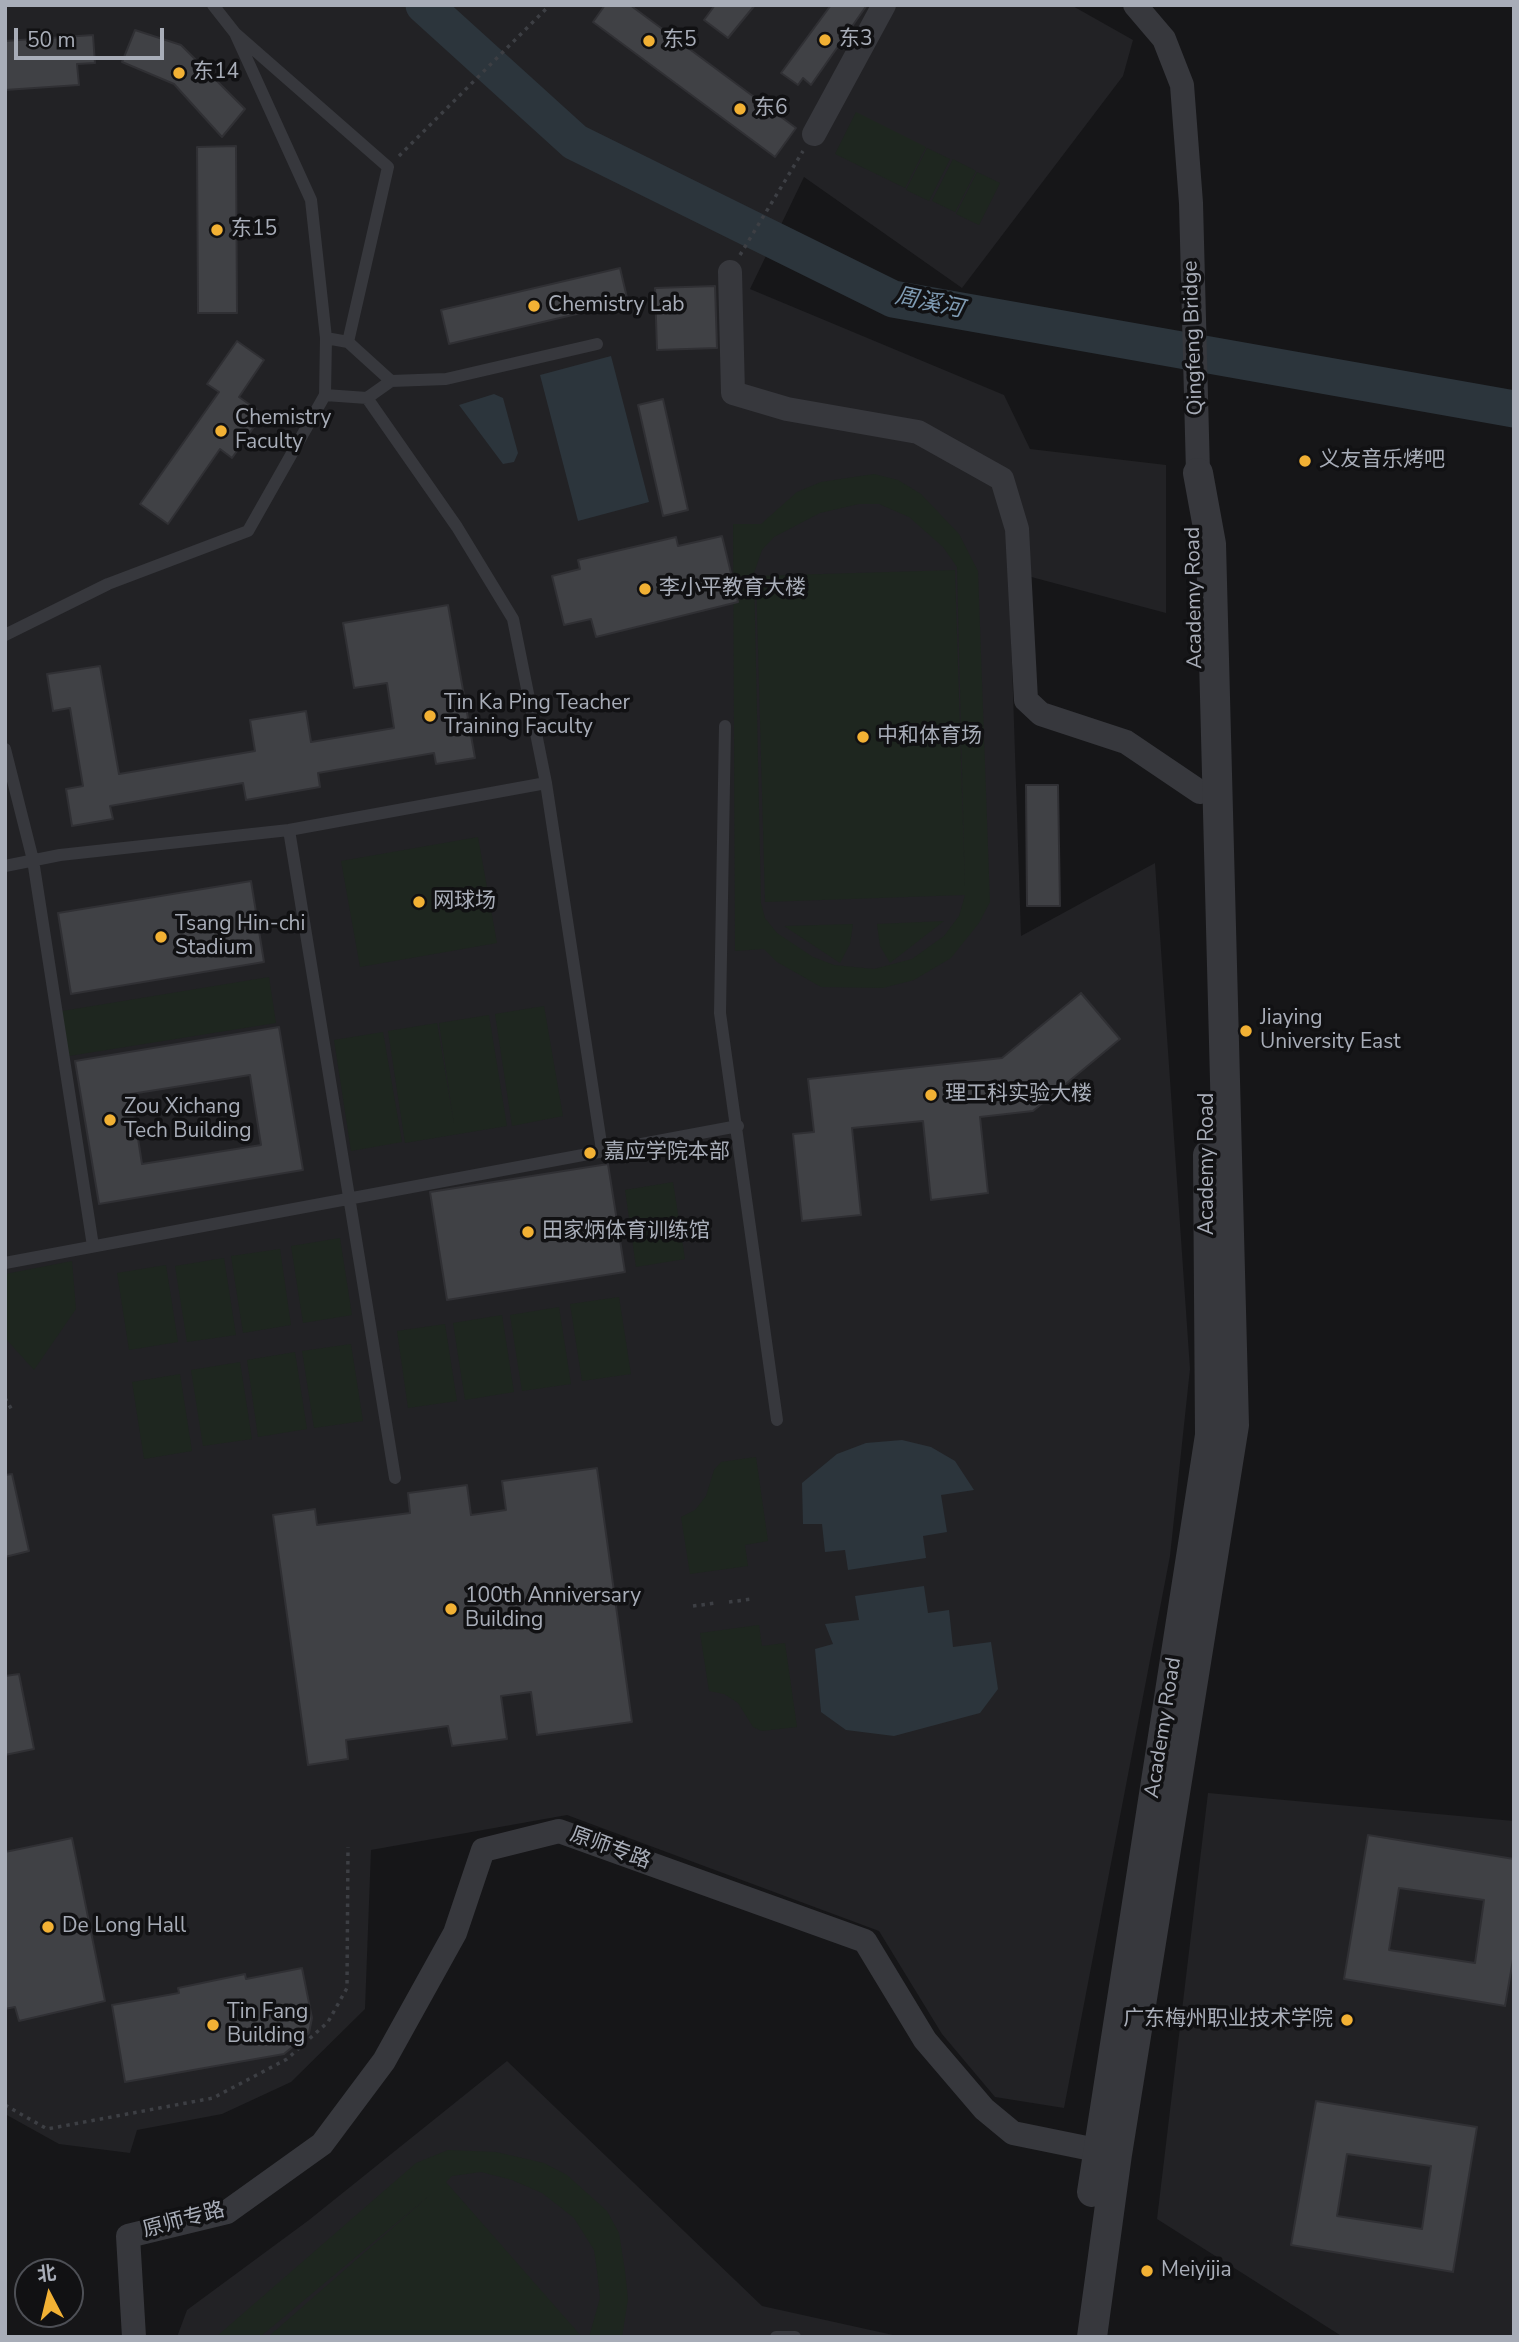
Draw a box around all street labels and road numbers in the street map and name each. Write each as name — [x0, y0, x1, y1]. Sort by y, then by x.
street label: Qingfeng Bridge — [1179, 260, 1209, 416]
street label: Academy Road — [1181, 527, 1209, 669]
street label: Academy Road — [1195, 1093, 1221, 1235]
street label: Academy Road — [1140, 1656, 1188, 1800]
street label: 原师专路 — [566, 1823, 654, 1875]
street label: 原师专路 — [140, 2198, 228, 2244]

